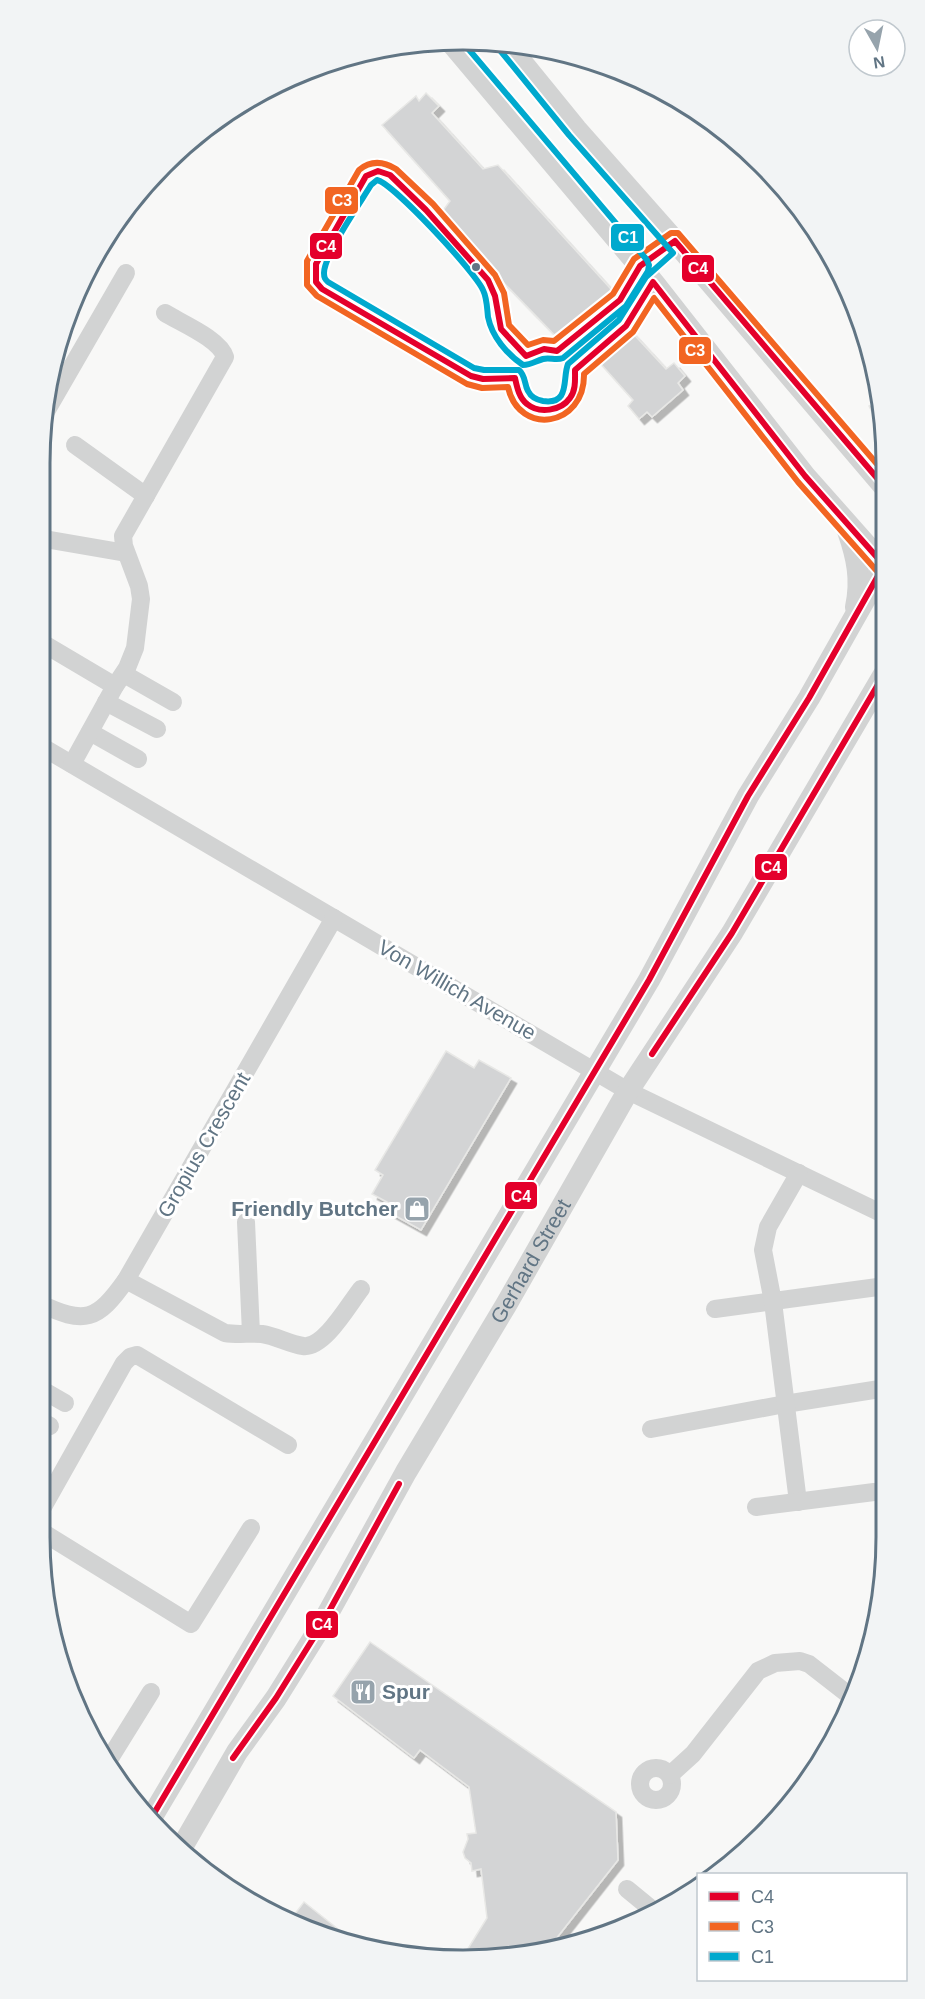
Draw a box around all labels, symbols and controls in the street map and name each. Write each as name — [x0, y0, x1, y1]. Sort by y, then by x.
north arrow — [847, 18, 907, 78]
text: N — [872, 53, 886, 72]
line badge: C3 — [324, 186, 359, 215]
text: C3 — [332, 192, 352, 209]
line badge: C1 — [610, 223, 645, 252]
text: C1 — [618, 229, 638, 246]
line badge: C4 — [309, 232, 343, 260]
text: C4 — [316, 238, 336, 255]
line badge: C4 — [681, 254, 715, 283]
text: C4 — [688, 260, 708, 277]
unlabelled marker — [470, 261, 482, 273]
line badge: C3 — [678, 336, 712, 365]
text: C3 — [685, 342, 705, 359]
line badge: C4 — [754, 853, 788, 881]
text: C4 — [761, 859, 781, 876]
street label: Von Willich Avenue — [374, 935, 540, 1044]
street label: Gropius Crescent — [153, 1068, 254, 1221]
line badge: C4 — [504, 1181, 538, 1210]
text: C4 — [511, 1188, 531, 1205]
shop icon: Friendly Butcher — [402, 1194, 432, 1224]
street label: Gerhard Street — [486, 1195, 575, 1327]
place label: Friendly Butcher — [231, 1197, 398, 1220]
line badge: C4 — [305, 1610, 339, 1639]
text: C4 — [312, 1616, 332, 1633]
restaurant icon: Spur — [348, 1677, 378, 1707]
place label: Spur — [382, 1680, 430, 1703]
legend — [697, 1873, 907, 1981]
text: C4 — [751, 1887, 774, 1907]
text: C3 — [751, 1917, 774, 1937]
text: C1 — [751, 1947, 774, 1967]

